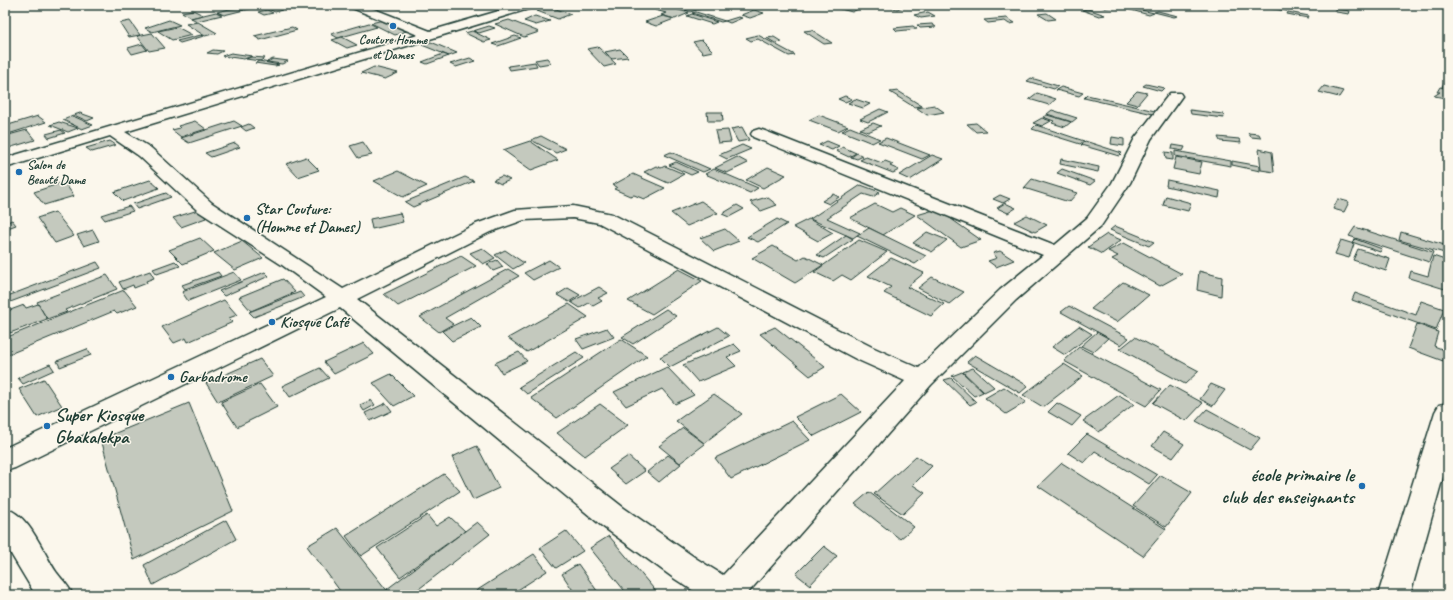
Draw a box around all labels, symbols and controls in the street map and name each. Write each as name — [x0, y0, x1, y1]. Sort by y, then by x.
marker: Couture Homme et Dames — [388, 21, 398, 31]
place label: Couture Homme et Dames — [359, 32, 429, 63]
place label: Salon de Beauté Dame — [27, 157, 87, 188]
marker: Salon de Beauté Dame — [14, 167, 24, 177]
place label: Star Couture: (Homme et Dames) — [255, 199, 361, 237]
marker: Star Couture: (Homme et Dames) — [242, 213, 252, 223]
place label: Kiosque Café — [280, 312, 351, 332]
marker: Kiosque Café — [267, 317, 277, 327]
place label: Garbadrome — [179, 367, 248, 387]
marker: Garbadrome — [166, 372, 176, 382]
place label: Super Kiosque Gbakalekpa — [55, 403, 145, 449]
marker: Super Kiosque Gbakalekpa — [42, 421, 52, 431]
place label: école primaire le club des enseignants — [1221, 463, 1356, 509]
marker: école primaire le club des enseignants — [1357, 481, 1367, 491]

